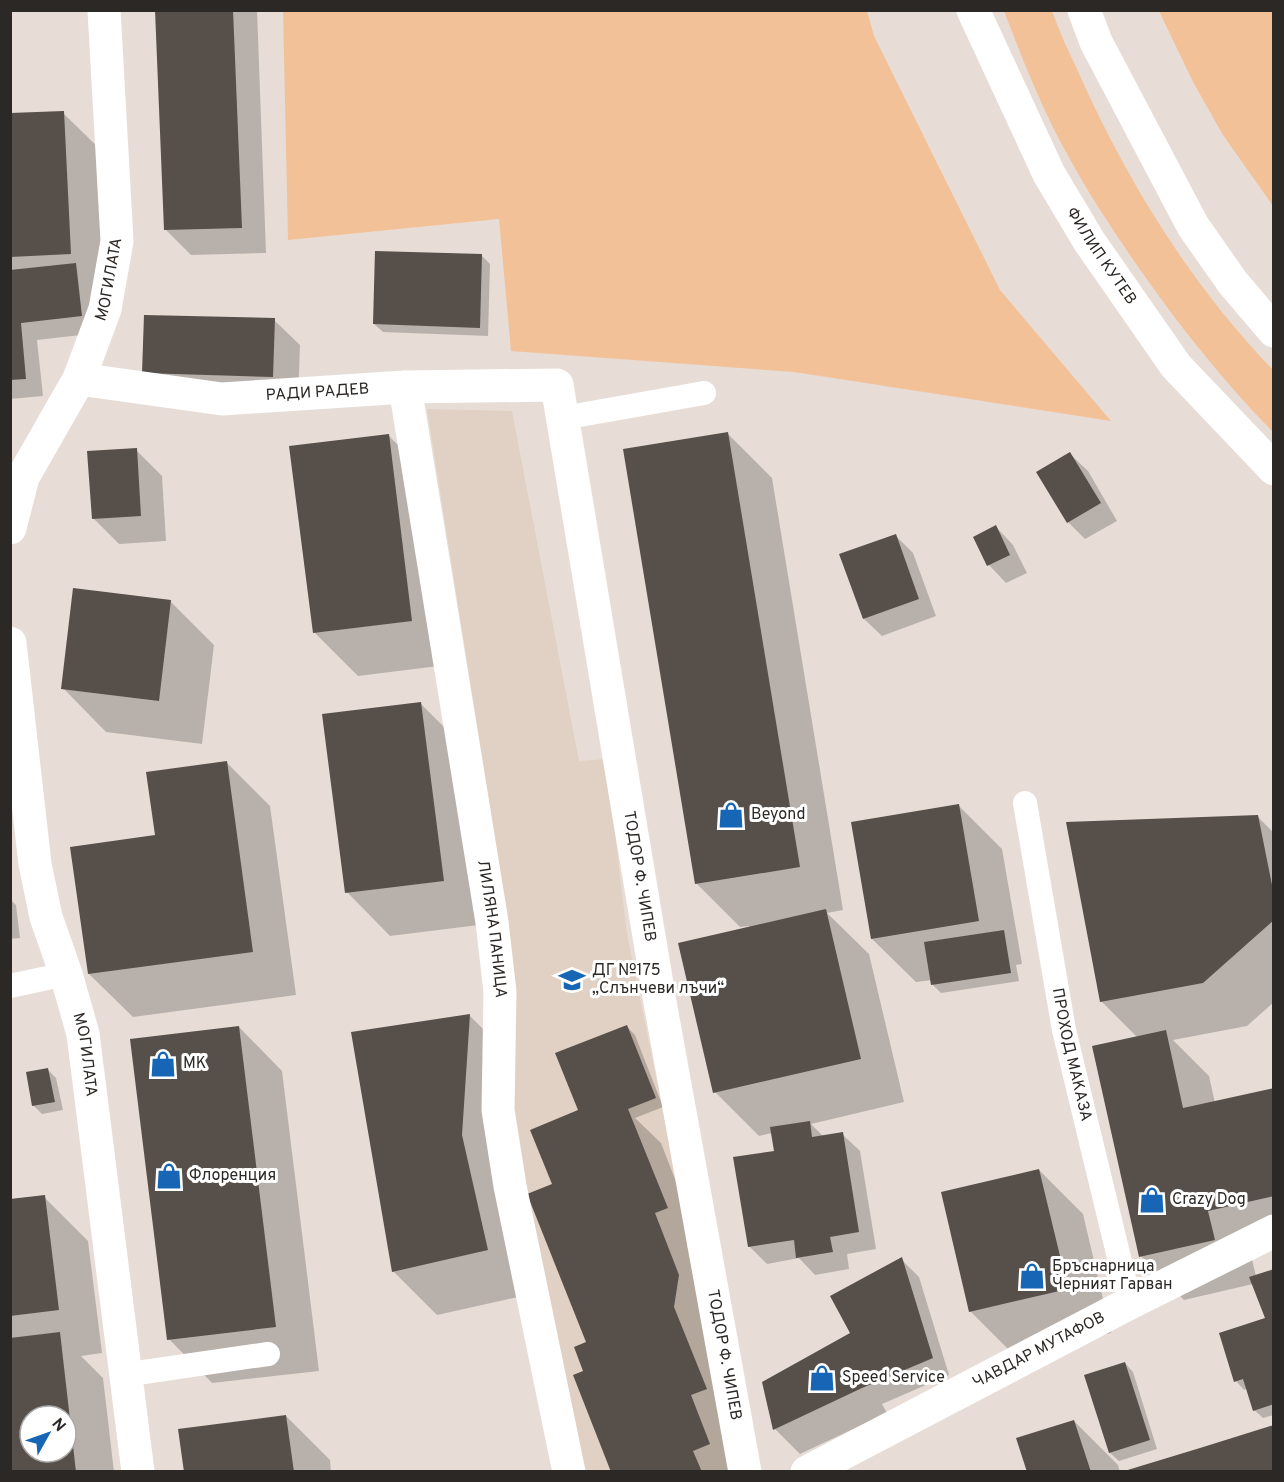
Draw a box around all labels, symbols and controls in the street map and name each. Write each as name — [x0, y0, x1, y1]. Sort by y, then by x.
street label: ФИЛИП КУТЕВ — [1061, 204, 1140, 309]
street label: МОГИЛАТА — [91, 236, 127, 324]
street label: РАДИ РАДЕВ — [265, 379, 370, 406]
shop icon: Beyond — [716, 800, 746, 830]
place label: Beyond — [751, 805, 805, 825]
street label: ТОДОР Ф. ЧИПЕВ — [618, 809, 660, 943]
street label: ЛИЛЯНА ПАНИЦА — [472, 859, 510, 998]
place label: ДГ №175 „Слънчеви лъчи“ — [592, 961, 724, 999]
school or university icon: ДГ №175 „Слънчеви лъчи“ — [557, 965, 587, 995]
street label: ПРОХОД МАКАЗА — [1047, 986, 1096, 1124]
street label: МОГИЛАТА — [67, 1011, 101, 1098]
shop icon: MK — [148, 1049, 178, 1079]
place label: MK — [183, 1054, 206, 1074]
shop icon: Флоренция — [154, 1161, 184, 1191]
place label: Флоренция — [189, 1166, 276, 1186]
shop icon: Crazy Dog — [1137, 1185, 1167, 1215]
place label: Crazy Dog — [1172, 1190, 1246, 1210]
place label: Бръснарница Черният Гарван — [1052, 1257, 1172, 1295]
shop icon: Бръснарница Черният Гарван — [1017, 1261, 1047, 1291]
street label: ТОДОР Ф. ЧИПЕВ — [702, 1288, 745, 1422]
street label: ЧАВДАР МУТАФОВ — [970, 1308, 1109, 1393]
shop icon: Speed Service — [807, 1363, 837, 1393]
place label: Speed Service — [842, 1368, 945, 1388]
north arrow — [18, 1404, 78, 1464]
text: N — [47, 1415, 69, 1436]

